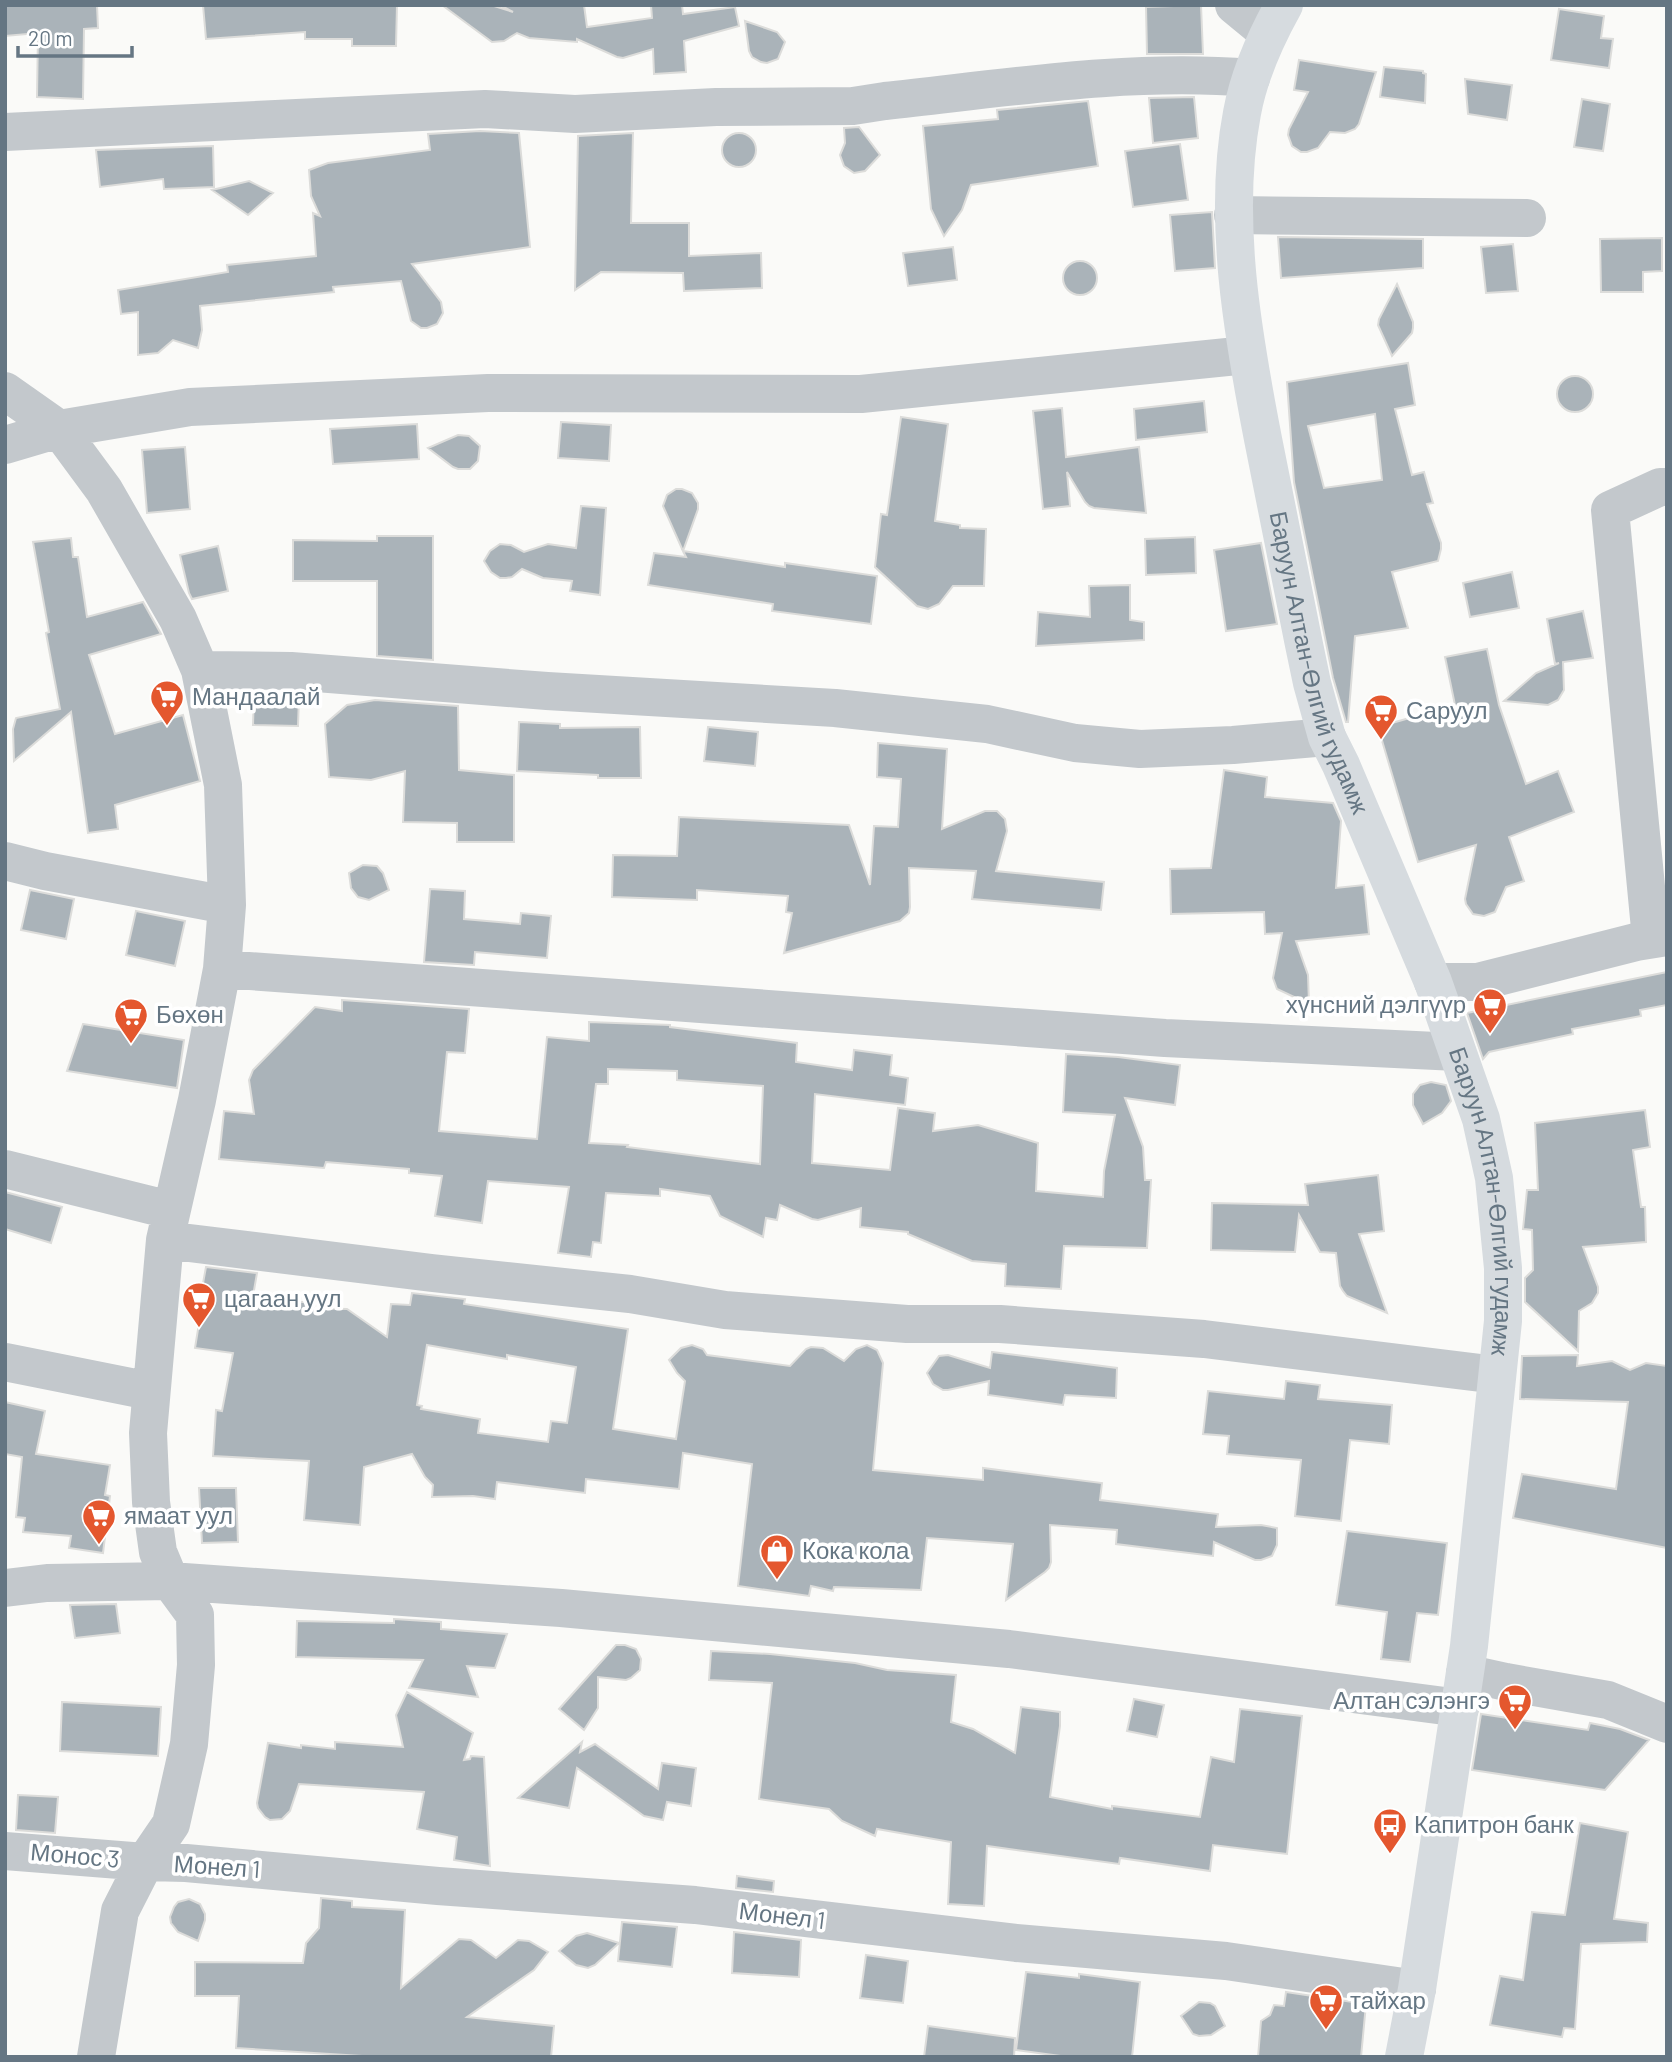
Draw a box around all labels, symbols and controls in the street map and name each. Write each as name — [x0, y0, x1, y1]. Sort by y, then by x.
scale bar — [18, 14, 131, 58]
text: 20 m — [28, 25, 73, 50]
street label: Баруун Алтан-Өлгий гудамж — [1264, 509, 1376, 818]
supermarket icon: Мандаалай — [148, 678, 186, 727]
place label: Мандаалай — [192, 681, 320, 710]
supermarket icon: Саруул — [1362, 692, 1400, 741]
place label: Саруул — [1406, 695, 1488, 724]
supermarket icon: хүнсний дэлгүүр — [1471, 986, 1509, 1035]
place label: хүнсний дэлгүүр — [1286, 989, 1466, 1018]
supermarket icon: Бөхөн — [112, 996, 150, 1045]
place label: Бөхөн — [156, 999, 224, 1028]
street label: Баруун Алтан-Өлгий гудамж — [1444, 1043, 1519, 1358]
supermarket icon: цагаан уул — [180, 1280, 218, 1329]
place label: цагаан уул — [224, 1283, 342, 1312]
supermarket icon: ямаат уул — [80, 1497, 118, 1546]
place label: ямаат уул — [124, 1500, 233, 1529]
shop icon: Кока кола — [758, 1532, 796, 1581]
place label: Кока кола — [802, 1535, 910, 1564]
supermarket icon: Алтан сэлэнгэ — [1496, 1682, 1534, 1731]
place label: Алтан сэлэнгэ — [1333, 1685, 1490, 1714]
bus stop icon: Капитрон банк — [1371, 1806, 1409, 1855]
place label: Капитрон банк — [1414, 1809, 1574, 1838]
street label: Монос 3 — [29, 1836, 121, 1873]
street label: Монел 1 — [173, 1848, 261, 1883]
street label: Монел 1 — [737, 1895, 827, 1934]
supermarket icon: тайхар — [1307, 1982, 1345, 2031]
place label: тайхар — [1350, 1985, 1426, 2014]

